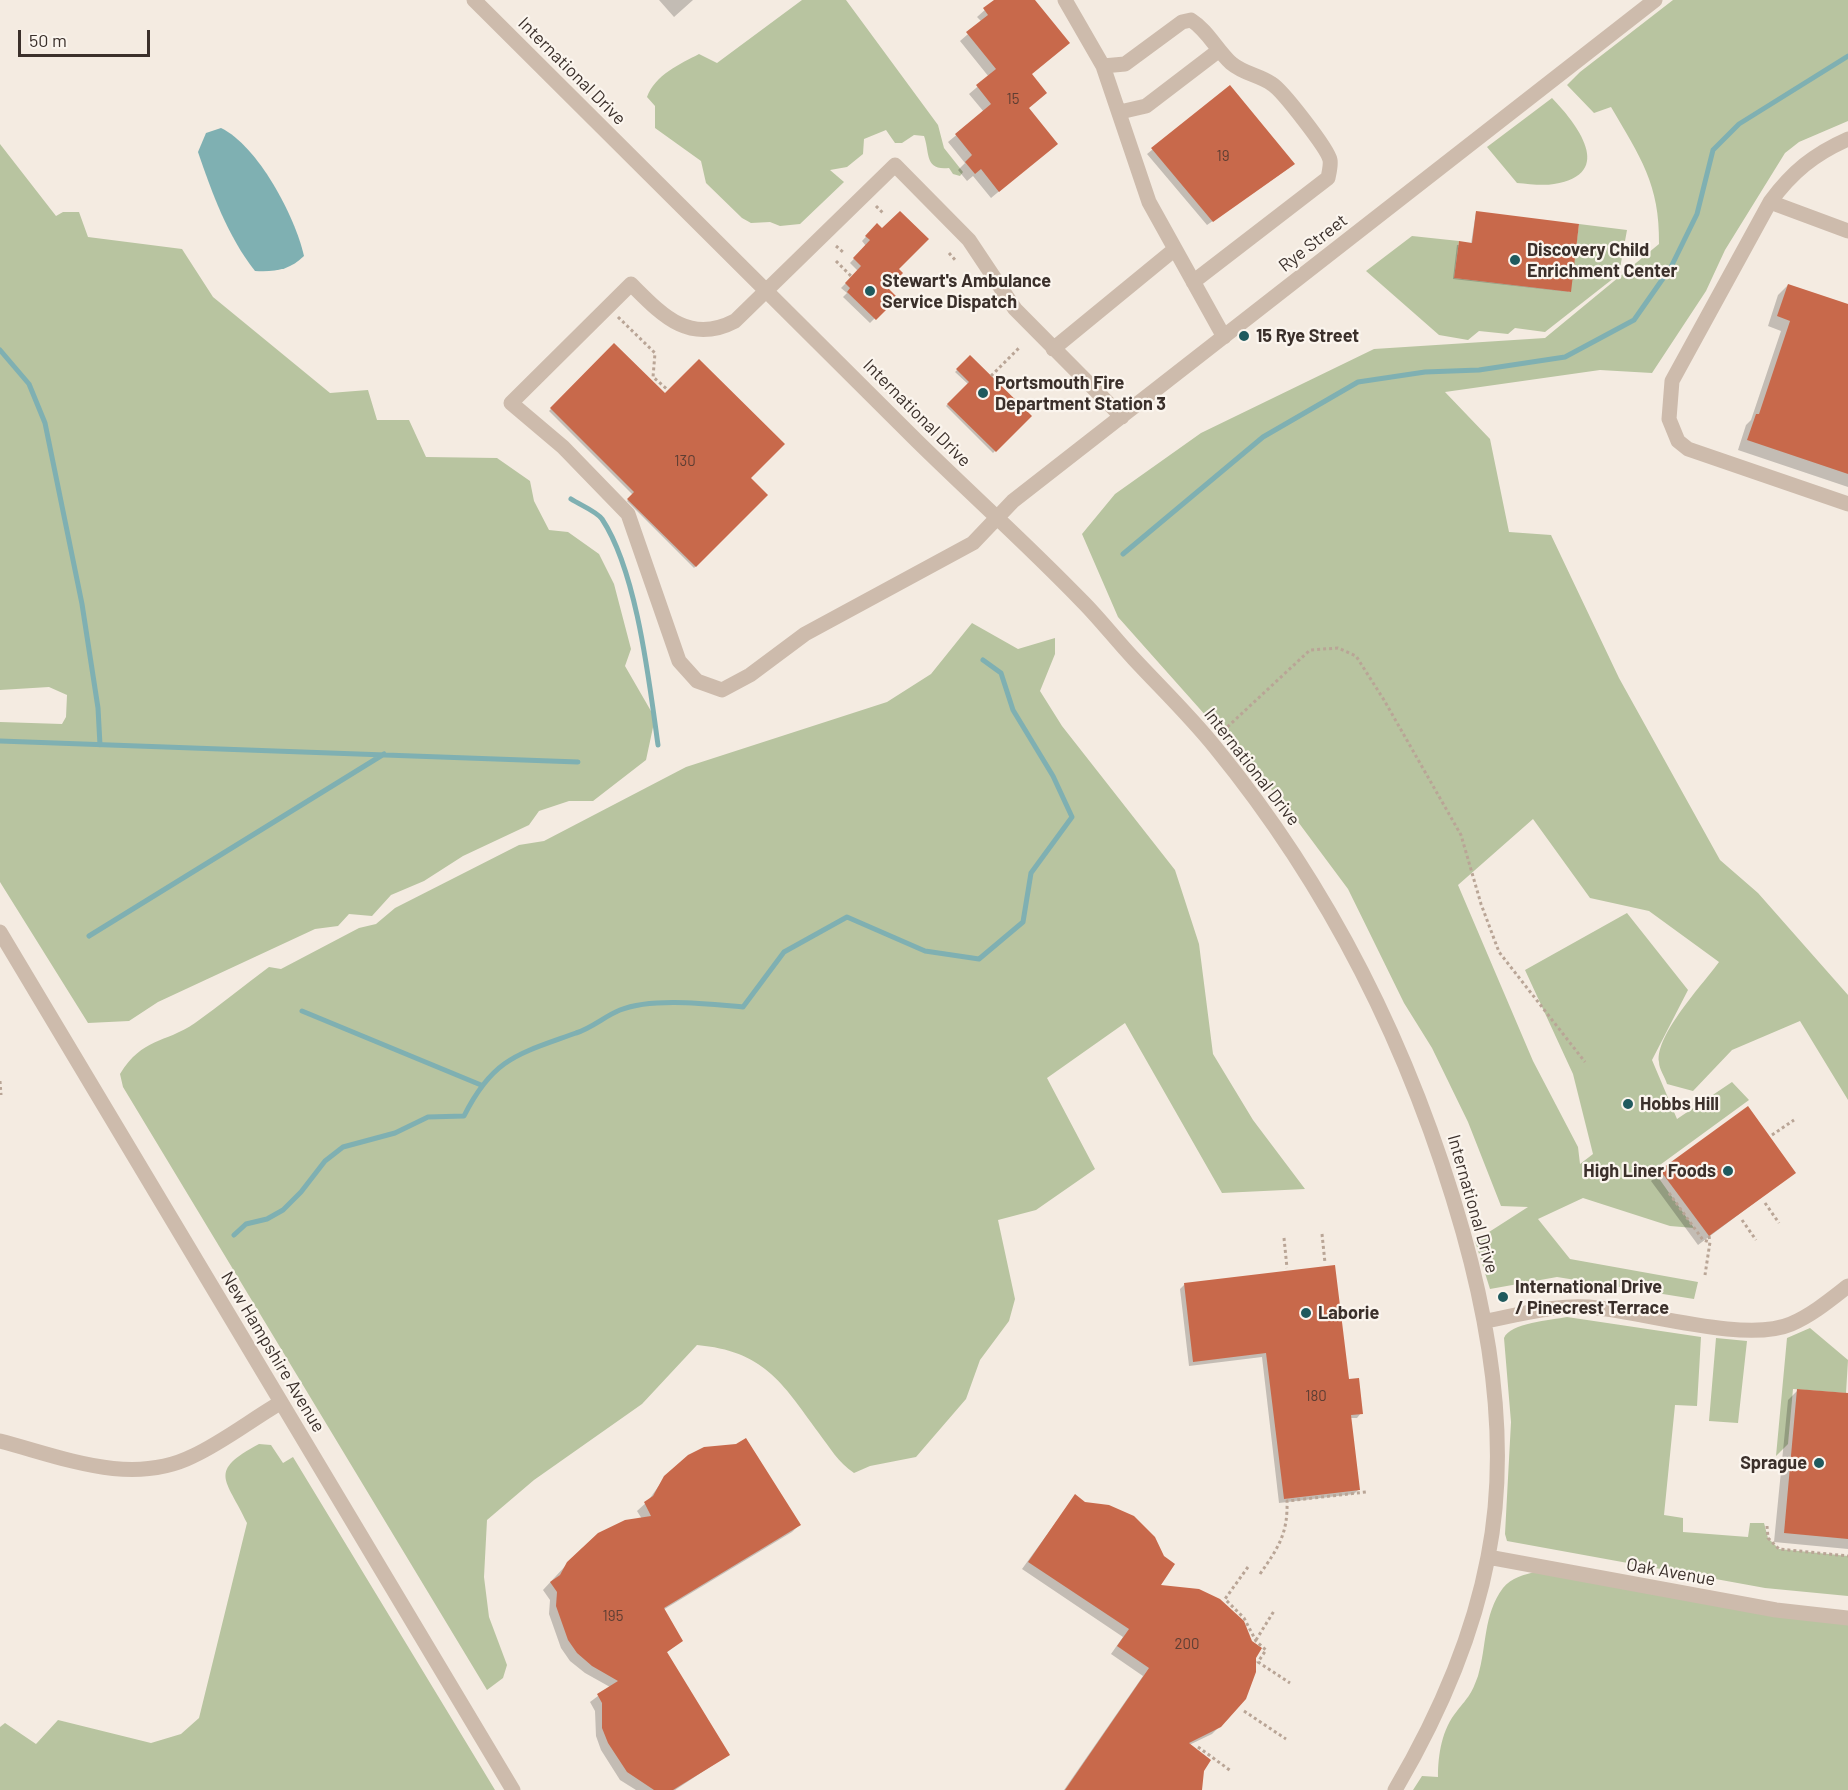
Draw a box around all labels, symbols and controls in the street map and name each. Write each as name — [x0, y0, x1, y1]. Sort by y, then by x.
street label: International Drive — [514, 13, 630, 129]
scale bar — [21, 18, 153, 56]
text: 50 m — [29, 29, 67, 51]
house number: 15 — [1007, 90, 1019, 108]
house number: 19 — [1216, 147, 1230, 165]
street label: Rye Street — [1274, 209, 1352, 277]
place label: Discovery Child Enrichment Center — [1527, 239, 1677, 282]
marker: Discovery Child Enrichment Center — [1508, 253, 1522, 267]
place label: Stewart's Ambulance Service Dispatch — [882, 270, 1051, 312]
marker: Stewart's Ambulance Service Dispatch — [863, 284, 877, 298]
place label: 15 Rye Street — [1256, 325, 1359, 347]
marker: 15 Rye Street — [1237, 329, 1251, 343]
street label: International Drive — [859, 355, 975, 471]
place label: Portsmouth Fire Department Station 3 — [995, 372, 1166, 415]
marker: Portsmouth Fire Department Station 3 — [976, 386, 990, 400]
house number: 130 — [674, 452, 696, 470]
street label: International Drive — [1199, 704, 1305, 830]
place label: Hobbs Hill — [1640, 1093, 1719, 1115]
marker: Hobbs Hill — [1621, 1097, 1635, 1111]
street label: International Drive — [1443, 1132, 1503, 1276]
place label: High Liner Foods — [1583, 1160, 1716, 1182]
marker: High Liner Foods — [1721, 1164, 1735, 1178]
street label: New Hampshire Avenue — [216, 1268, 330, 1436]
place label: International Drive / Pinecrest Terrace — [1515, 1276, 1669, 1318]
marker: International Drive / Pinecrest Terrace — [1496, 1290, 1510, 1304]
place label: Laborie — [1318, 1302, 1379, 1324]
marker: Laborie — [1299, 1306, 1313, 1320]
house number: 180 — [1305, 1387, 1327, 1405]
place label: Sprague — [1740, 1452, 1807, 1474]
marker: Sprague — [1812, 1456, 1826, 1470]
street label: Oak Avenue — [1625, 1554, 1717, 1590]
house number: 195 — [603, 1607, 623, 1625]
house number: 200 — [1175, 1635, 1199, 1653]

